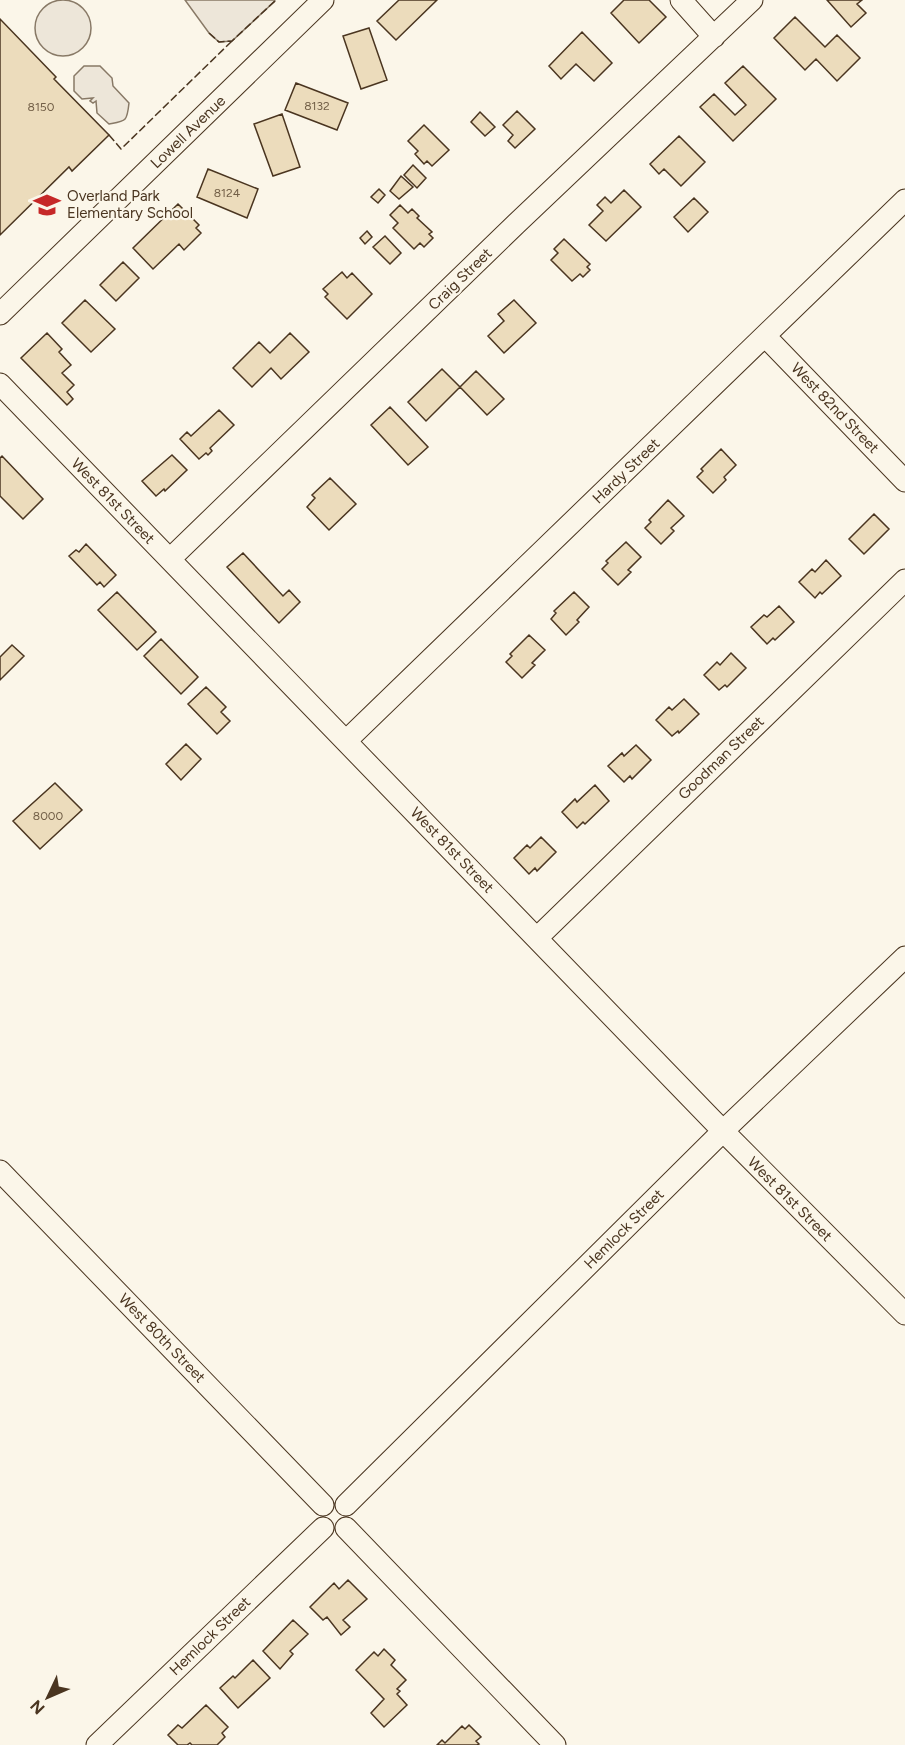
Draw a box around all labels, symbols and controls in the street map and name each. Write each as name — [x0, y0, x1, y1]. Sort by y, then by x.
street label: Lowell Avenue — [147, 92, 229, 172]
house number: 8132 — [304, 99, 330, 113]
house number: 8150 — [28, 100, 55, 114]
house number: 8124 — [214, 186, 241, 200]
place label: Overland Park Elementary School — [67, 187, 193, 222]
school or university icon: Overland Park Elementary School — [32, 190, 62, 220]
street label: Craig Street — [424, 244, 496, 314]
street label: West 82nd Street — [787, 359, 883, 457]
street label: Hardy Street — [589, 434, 664, 507]
street label: West 81st Street — [68, 454, 159, 548]
street label: Goodman Street — [674, 712, 768, 803]
street label: West 81st Street — [407, 803, 498, 897]
house number: 8000 — [33, 809, 64, 823]
street label: West 81st Street — [744, 1153, 836, 1245]
street label: Hemlock Street — [580, 1185, 668, 1273]
street label: West 80th Street — [115, 1290, 209, 1387]
street label: Hemlock Street — [166, 1593, 254, 1679]
north arrow — [18, 1667, 78, 1727]
text: N — [26, 1696, 49, 1718]

